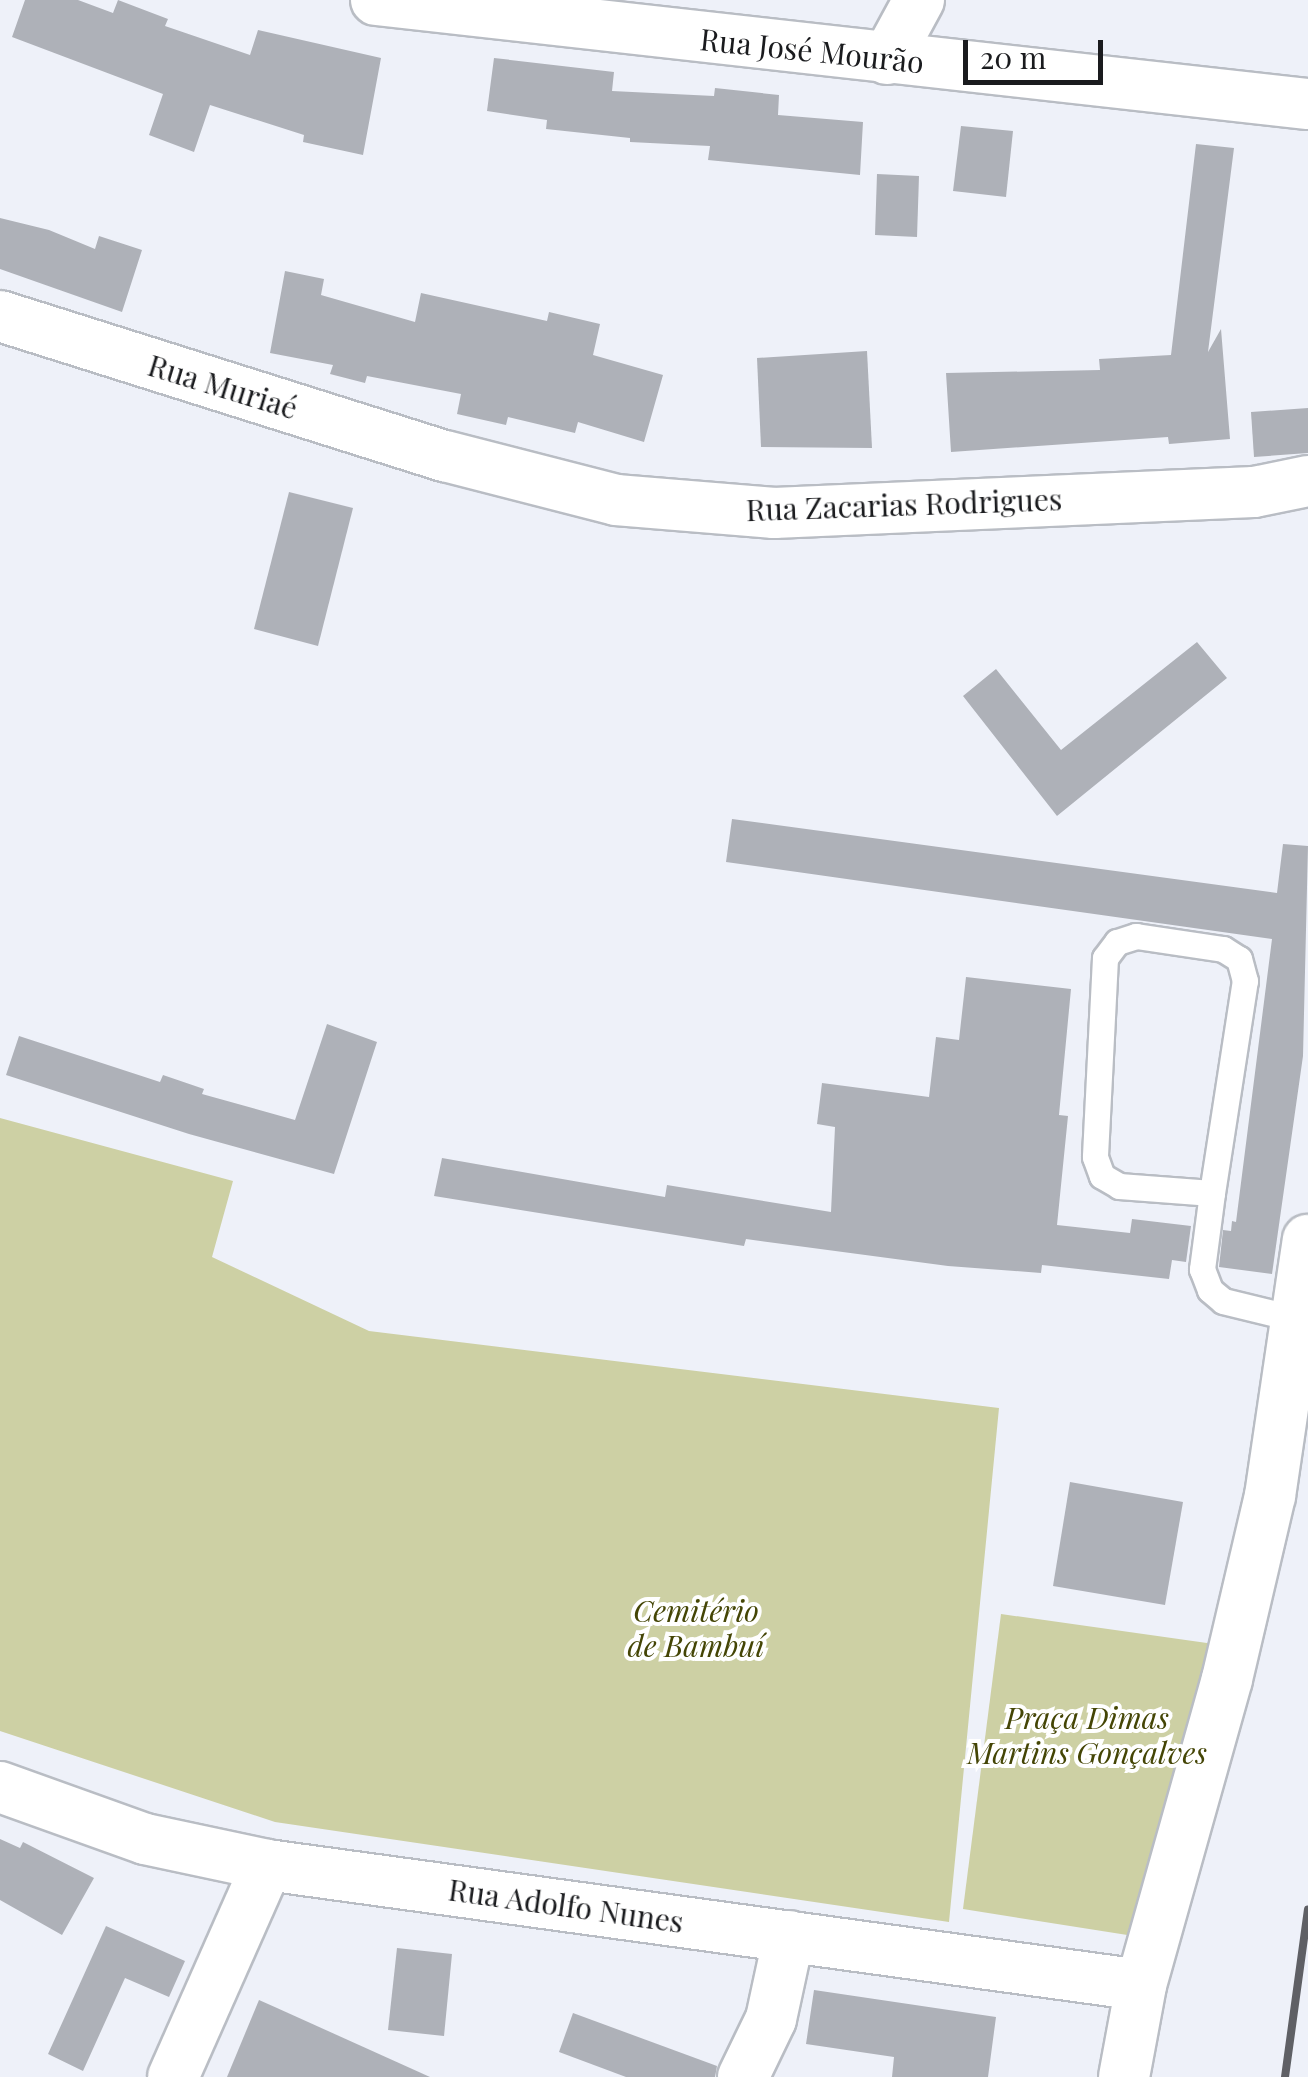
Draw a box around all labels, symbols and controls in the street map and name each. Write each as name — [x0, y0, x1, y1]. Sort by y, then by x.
street label: Rua José Mourão — [698, 20, 926, 80]
scale bar — [968, 20, 1108, 82]
text: 20 m — [980, 37, 1046, 77]
street label: Rua Muriaé — [144, 346, 302, 426]
street label: Rua Zacarias Rodrigues — [745, 480, 1063, 528]
park label: Cemitério de Bambuí — [628, 1592, 764, 1662]
park label: Praça Dimas Martins Gonçalves — [967, 1699, 1207, 1770]
street label: Rua Adolfo Nunes — [445, 1871, 687, 1939]

